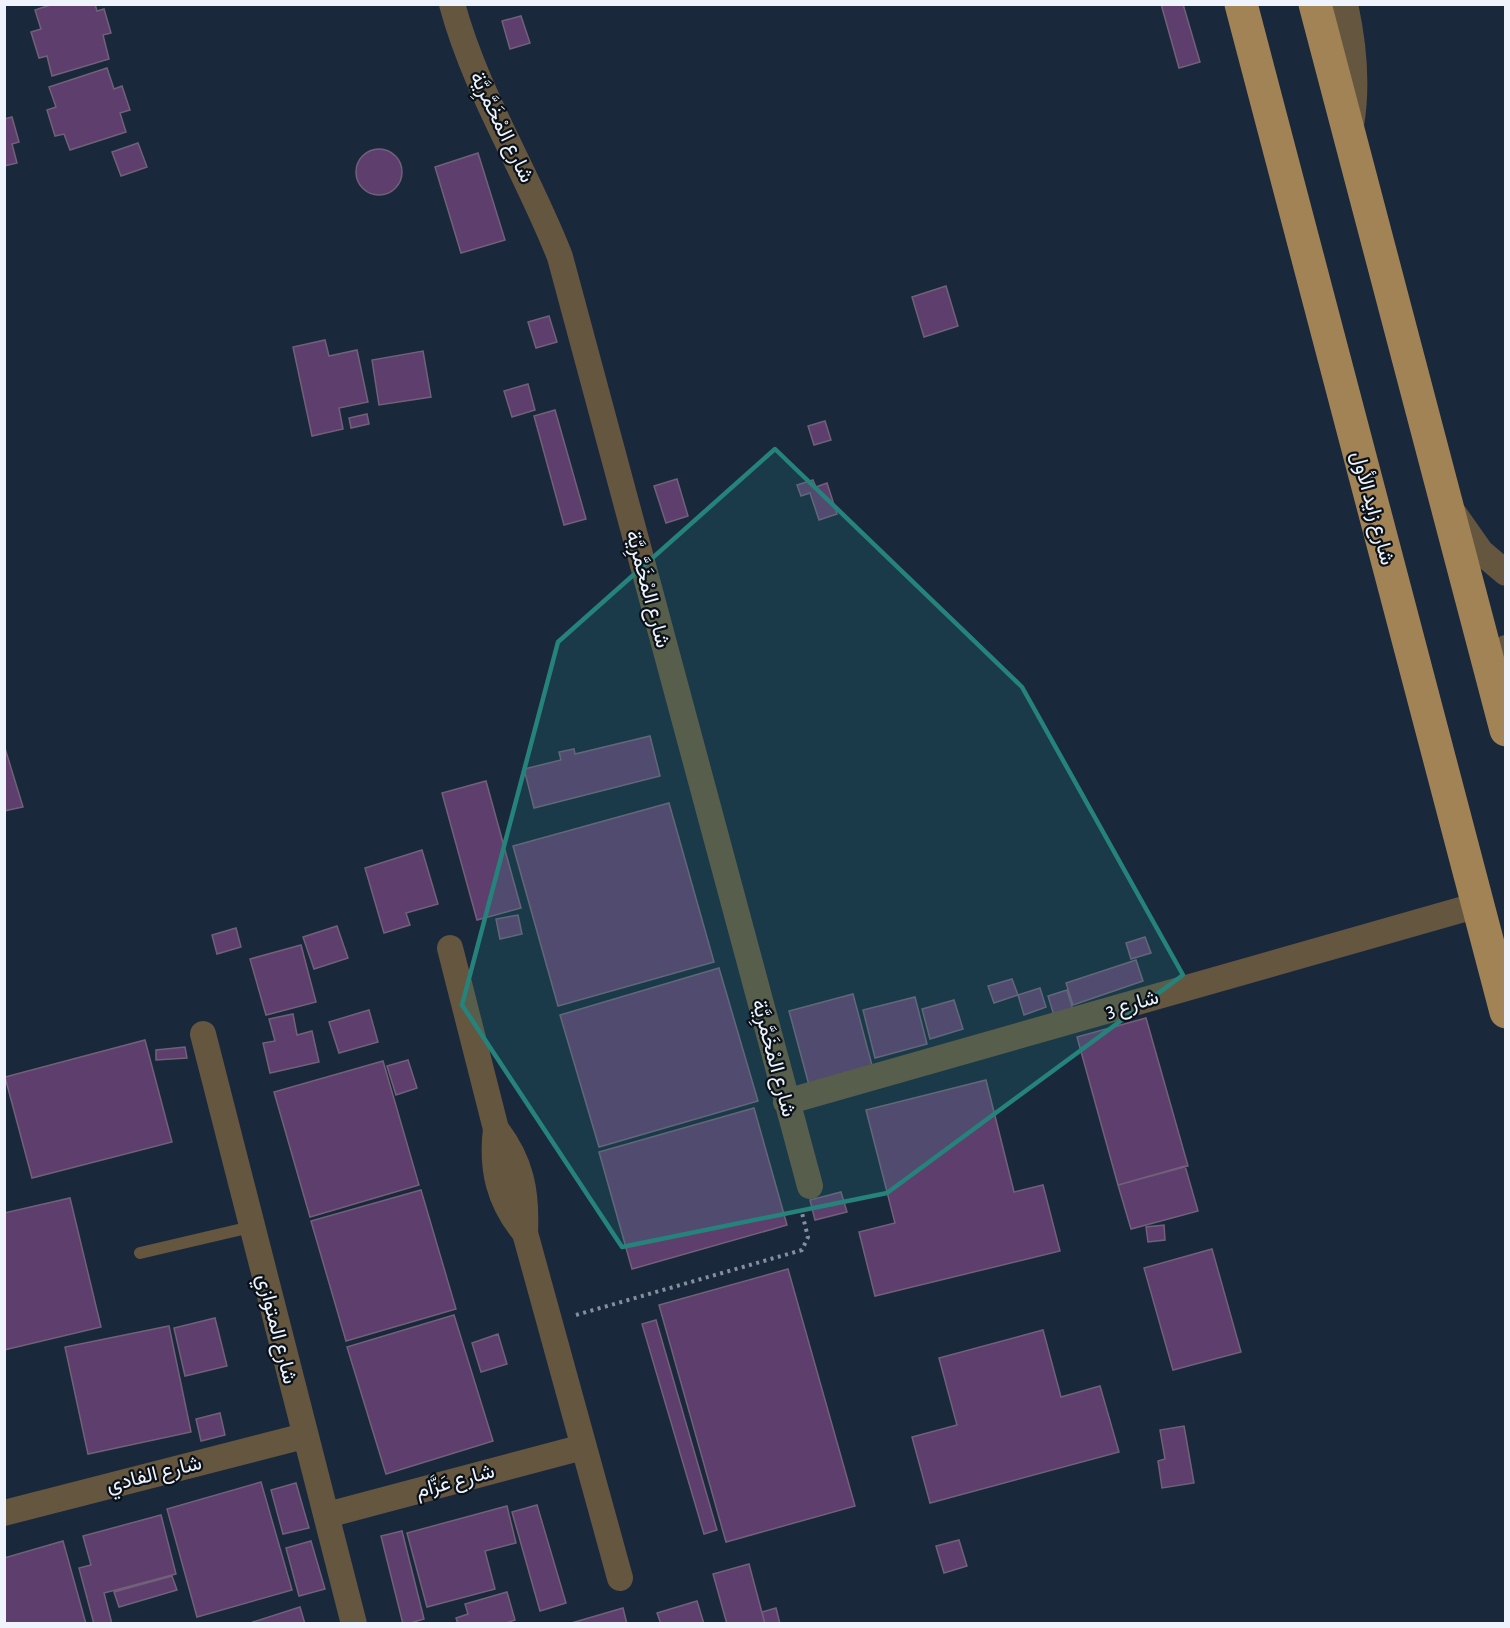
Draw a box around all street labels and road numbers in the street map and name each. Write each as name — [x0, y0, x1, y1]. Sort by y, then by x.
street label: شارع المْخَمَّرِيَّة — [461, 68, 538, 188]
street label: شارع زايد الأول — [1345, 448, 1400, 568]
street label: شارع المْخَمَّرِيَّة — [617, 528, 674, 651]
street label: شارع 3 — [1103, 986, 1162, 1024]
street label: شارع المْخَمَّرِيَّة — [743, 997, 800, 1120]
street label: شارع المتوازي — [247, 1272, 301, 1388]
street label: شارع الفادي — [104, 1452, 205, 1502]
street label: شارع عَزَّام — [413, 1459, 497, 1504]

